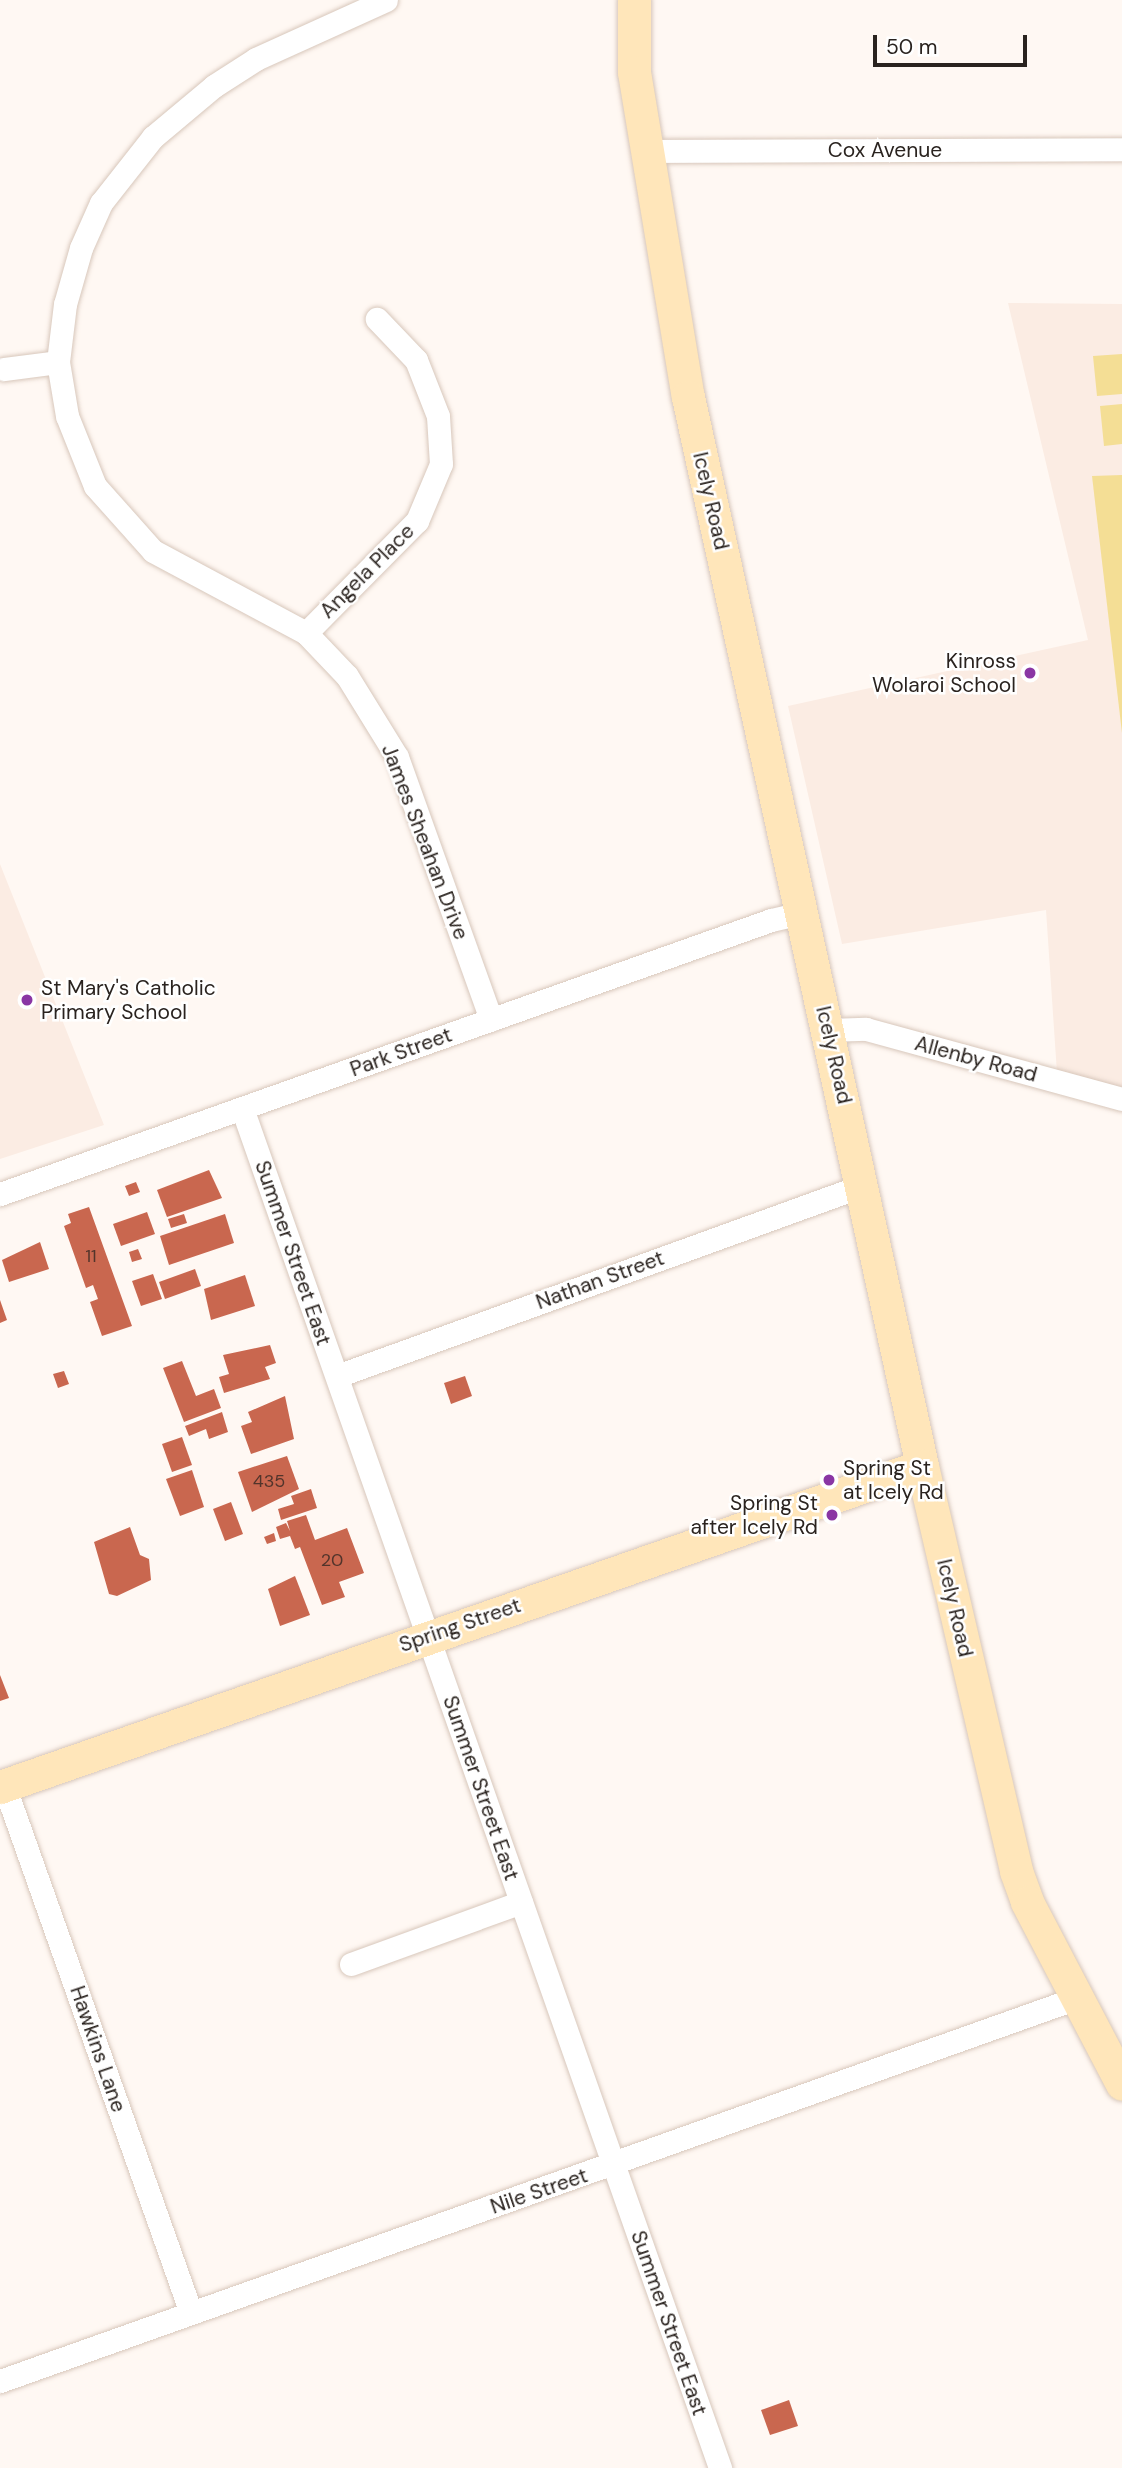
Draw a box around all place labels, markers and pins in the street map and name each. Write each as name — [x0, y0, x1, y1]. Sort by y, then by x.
place label: Kinross Wolaroi School — [872, 648, 1016, 698]
marker: Kinross Wolaroi School — [1022, 665, 1038, 681]
place label: St Mary's Catholic Primary School — [41, 975, 216, 1025]
marker: St Mary's Catholic Primary School — [19, 992, 35, 1008]
place label: Spring St at Icely Rd — [843, 1455, 944, 1505]
marker: Spring St at Icely Rd — [821, 1472, 837, 1488]
place label: Spring St after Icely Rd — [690, 1490, 818, 1540]
marker: Spring St after Icely Rd — [824, 1507, 840, 1523]

